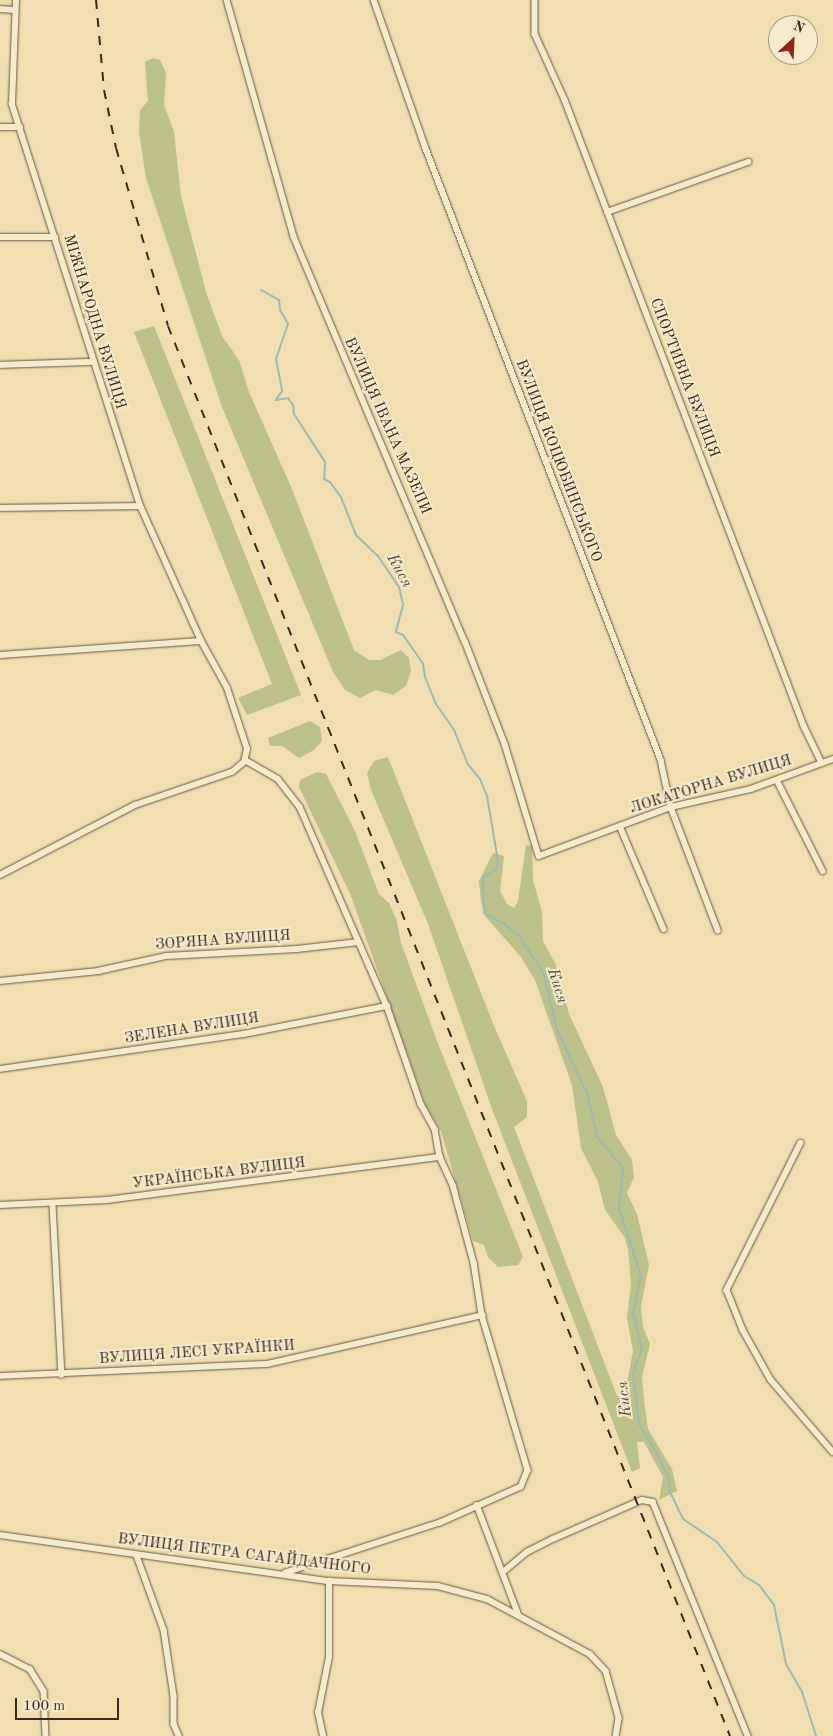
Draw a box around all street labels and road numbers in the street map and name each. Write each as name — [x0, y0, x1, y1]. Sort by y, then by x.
street label: МІЖНАРОДНА ВУЛИЦЯ — [59, 232, 129, 412]
street label: СПОРТИВНА ВУЛИЦЯ — [645, 296, 723, 460]
street label: ВУЛИЦЯ ІВАНА МАЗЕПИ — [340, 335, 434, 517]
street label: ВУЛИЦЯ КОЦЮБИНСЬКОГО — [511, 357, 605, 565]
street label: ЛОКАТОРНА ВУЛИЦЯ — [628, 752, 794, 818]
street label: ЗОРЯНА ВУЛИЦЯ — [155, 927, 291, 955]
street label: ЗЕЛЕНА ВУЛИЦЯ — [124, 1009, 260, 1049]
street label: УКРАЇНСЬКА ВУЛИЦЯ — [131, 1154, 307, 1194]
street label: ВУЛИЦЯ ЛЕСІ УКРАЇНКИ — [98, 1337, 296, 1369]
street label: ВУЛИЦЯ ПЕТРА САГАЙДАЧНОГО — [117, 1531, 371, 1579]

